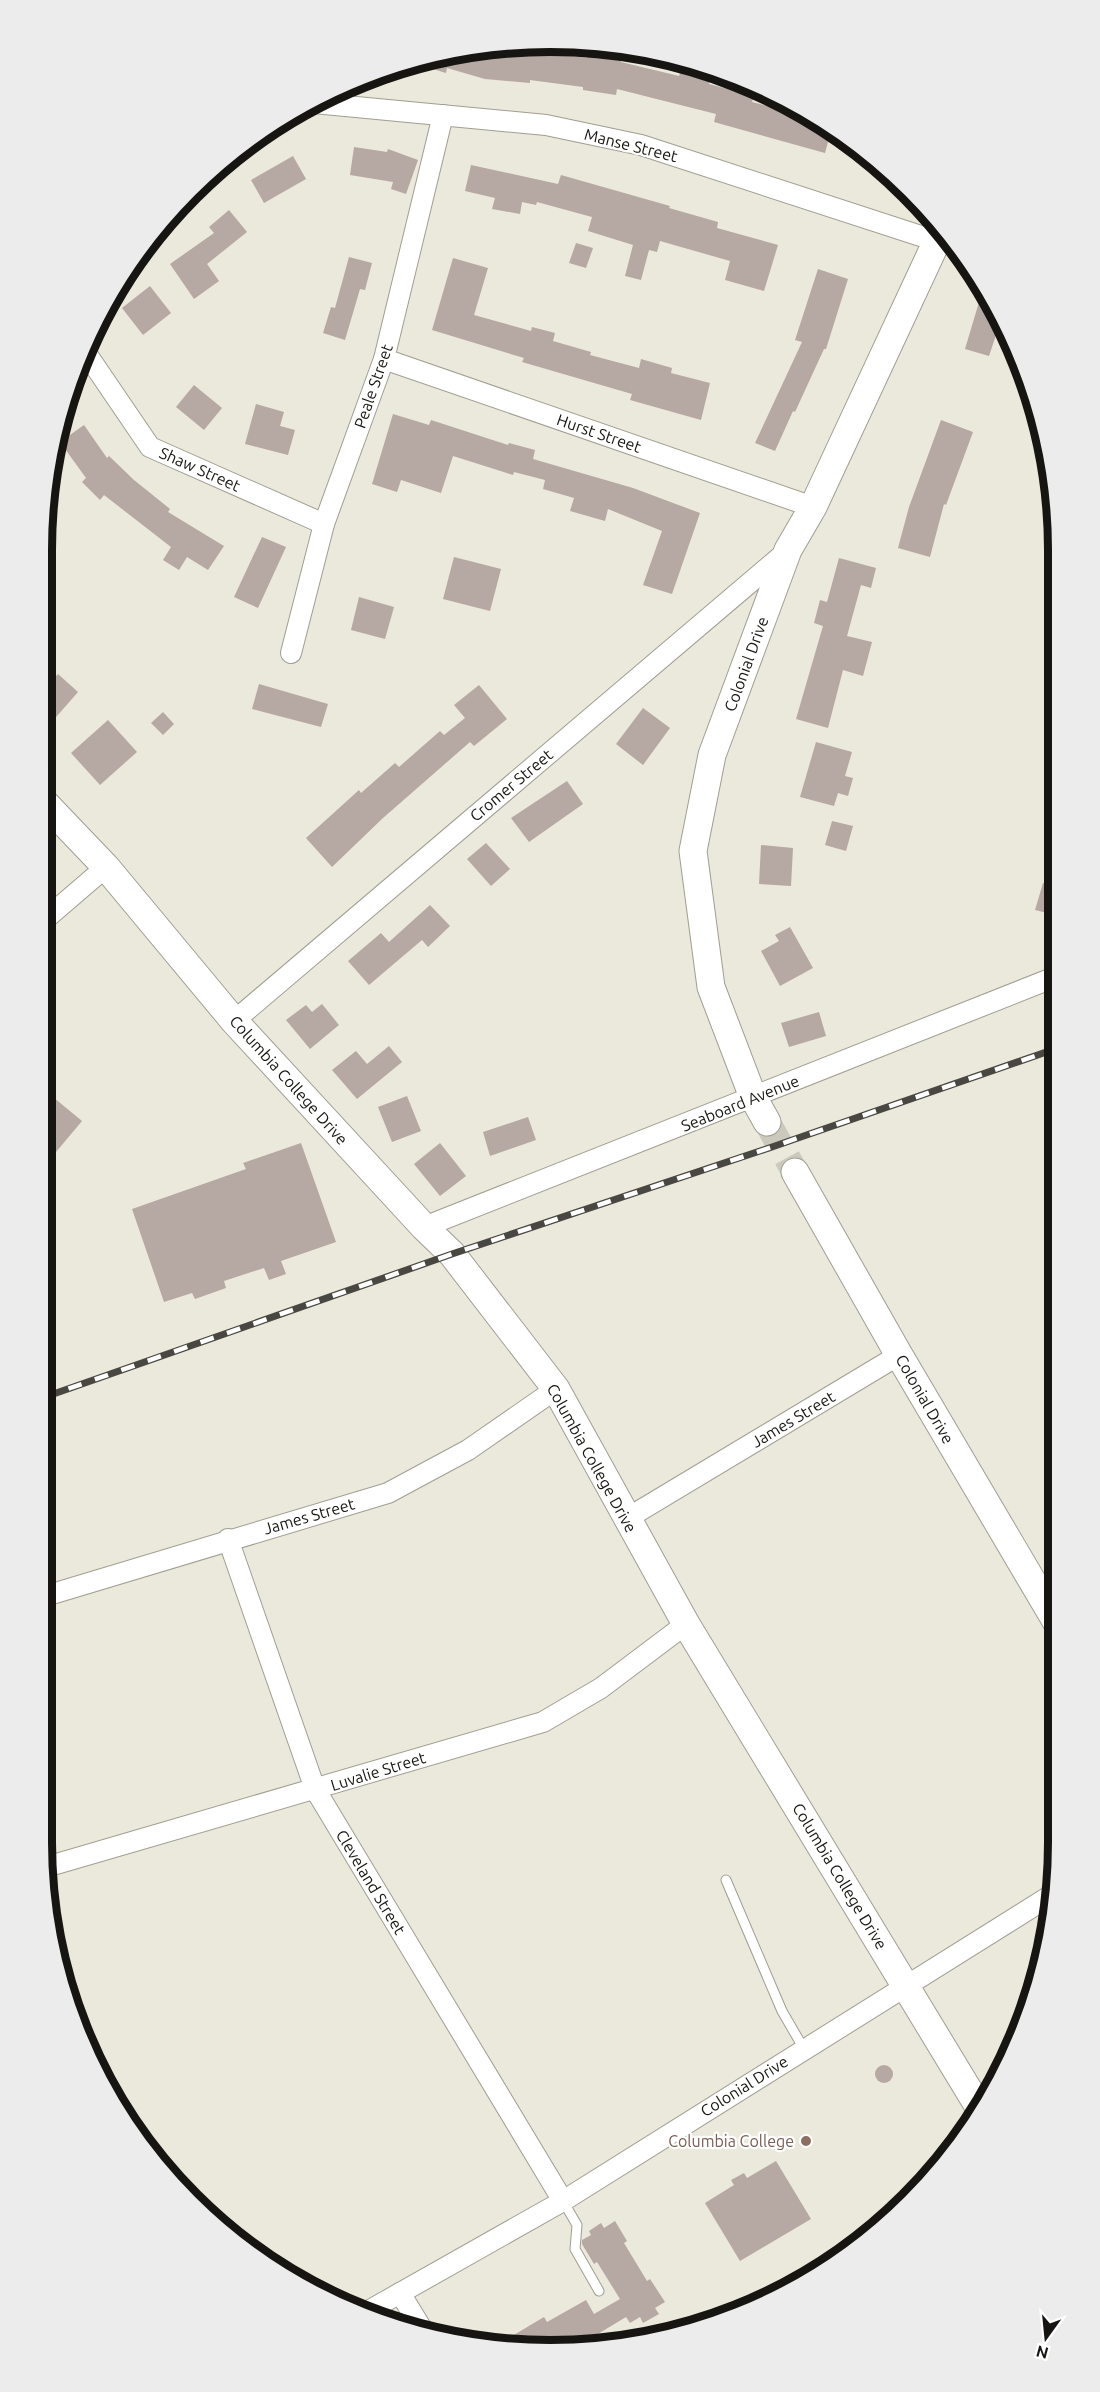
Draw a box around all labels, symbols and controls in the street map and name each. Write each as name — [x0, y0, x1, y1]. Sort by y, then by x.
street label: Manse Street — [583, 125, 680, 165]
street label: Peale Street — [350, 341, 396, 430]
street label: Hurst Street — [555, 410, 644, 456]
street label: Shaw Street — [157, 443, 244, 495]
street label: Colonial Drive — [721, 614, 771, 714]
street label: Cromer Street — [466, 745, 556, 825]
street label: Columbia College Drive — [226, 1012, 352, 1148]
street label: Seaboard Avenue — [679, 1071, 801, 1135]
street label: Colonial Drive — [892, 1351, 958, 1447]
street label: Columbia College Drive — [544, 1380, 640, 1536]
street label: James Street — [748, 1387, 839, 1451]
street label: James Street — [261, 1494, 357, 1538]
street label: Luvalie Street — [328, 1748, 428, 1794]
street label: Columbia College Drive — [789, 1800, 891, 1952]
street label: Cleveland Street — [333, 1826, 410, 1938]
street label: Colonial Drive — [697, 2052, 791, 2120]
place label: Columbia College — [668, 2132, 794, 2150]
marker: Columbia College — [799, 2134, 813, 2148]
north arrow — [1016, 2308, 1076, 2368]
text: N — [1034, 2342, 1050, 2363]

